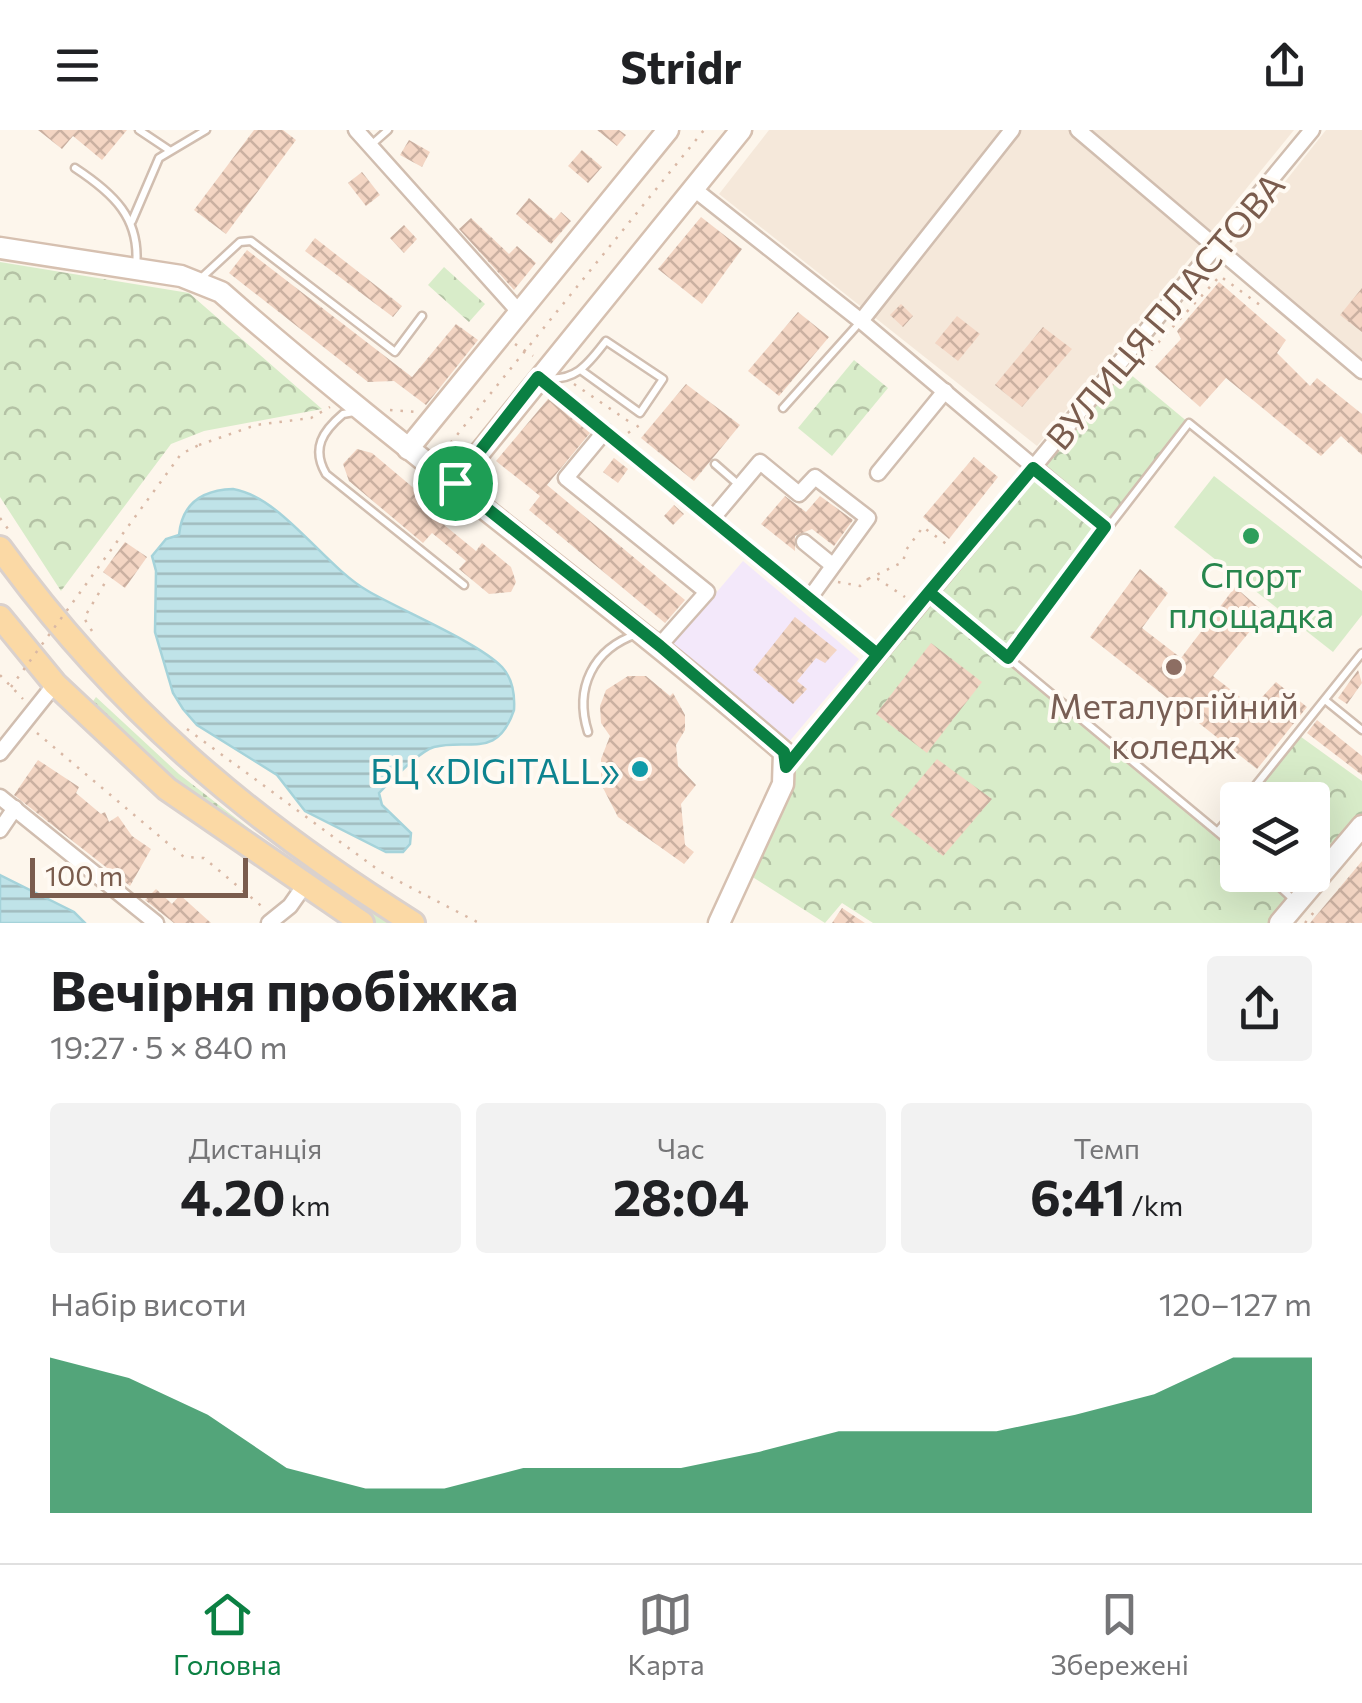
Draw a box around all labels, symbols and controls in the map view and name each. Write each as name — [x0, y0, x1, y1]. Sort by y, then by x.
icon: menu — [50, 38, 105, 93]
text: Stridr — [620, 38, 742, 93]
icon: share — [1257, 38, 1312, 93]
street label: ВУЛИЦЯ ПЛАСТОВА — [1036, 163, 1292, 457]
pin — [413, 441, 498, 526]
icon: arrive — [428, 456, 483, 511]
marker: Спорт площадка — [1240, 525, 1262, 547]
place label: Спорт площадка — [1168, 552, 1334, 635]
marker: Металургійний коледж — [1163, 656, 1185, 678]
place label: Металургійний коледж — [1049, 683, 1299, 766]
place label: БЦ «DIGITALL» — [370, 748, 620, 791]
marker: БЦ «DIGITALL» — [629, 758, 651, 780]
map controls — [1220, 782, 1330, 892]
button: layers — [1220, 782, 1330, 892]
scale bar — [30, 853, 248, 898]
text: 100 m — [45, 858, 123, 892]
text: Вечірня пробіжка — [50, 955, 519, 1022]
button: share — [1207, 956, 1312, 1061]
text: 19:27 · 5 × 840 m — [50, 1026, 287, 1066]
text: Дистанція — [188, 1131, 322, 1165]
text: Час — [657, 1131, 705, 1165]
text: Темп — [1073, 1131, 1140, 1165]
text: 4.20 — [180, 1165, 285, 1226]
text: 28:04 — [613, 1165, 749, 1226]
text: 6:41 — [1030, 1165, 1126, 1226]
text: km — [285, 1188, 330, 1222]
text: /km — [1126, 1188, 1183, 1222]
text: Набір висоти — [50, 1283, 247, 1323]
text: 120–127 m — [1159, 1283, 1312, 1323]
tab: Головна — [173, 1587, 281, 1681]
tab: Карта — [627, 1587, 705, 1681]
tab: Збережені — [1051, 1587, 1189, 1681]

